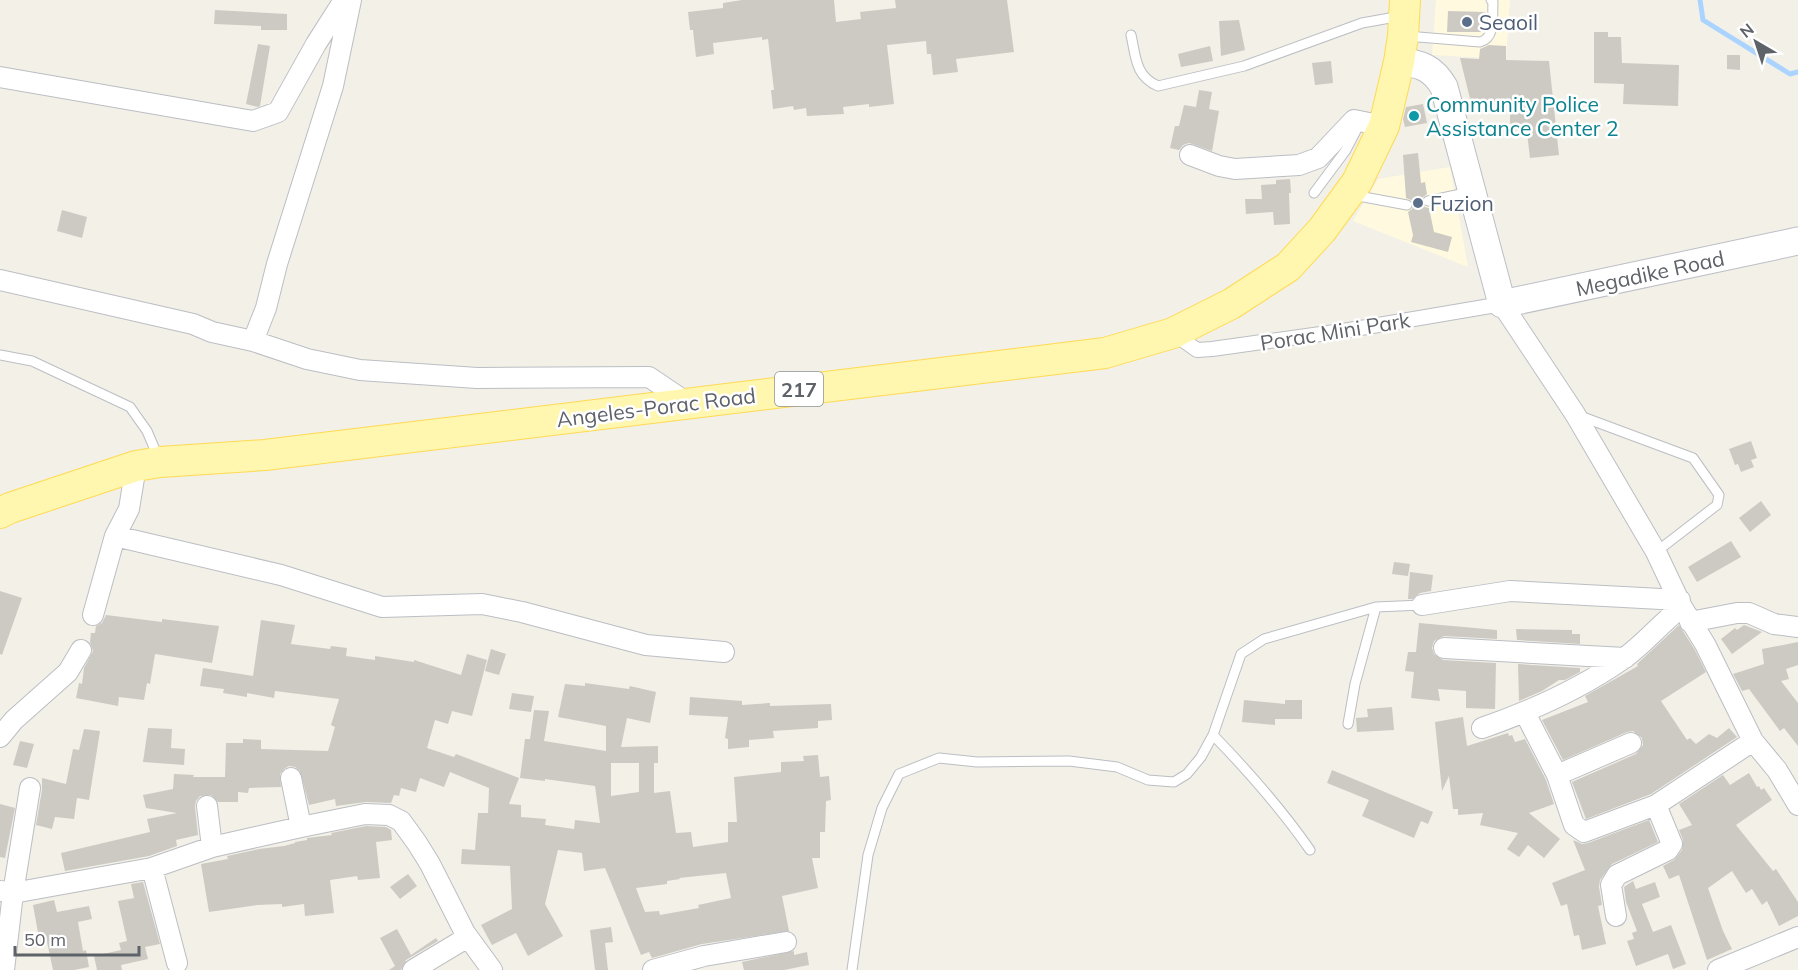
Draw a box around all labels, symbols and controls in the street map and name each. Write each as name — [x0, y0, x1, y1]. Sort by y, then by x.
place label: Seaoil — [1479, 9, 1538, 35]
north arrow — [1726, 12, 1786, 72]
marker: Seaoil — [1460, 15, 1474, 29]
text: N — [1736, 19, 1758, 42]
place label: Community Police Assistance Center 2 — [1426, 91, 1619, 141]
marker: Community Police Assistance Center 2 — [1407, 109, 1421, 123]
place label: Fuzion — [1430, 190, 1494, 216]
marker: Fuzion — [1411, 196, 1425, 210]
street label: Megadike Road — [1573, 245, 1727, 301]
street label: Porac Mini Park — [1258, 306, 1412, 356]
road number: 217 — [775, 372, 823, 406]
street label: Angeles-Porac Road — [555, 382, 757, 432]
scale bar — [15, 919, 140, 957]
text: 50 m — [24, 928, 66, 951]

